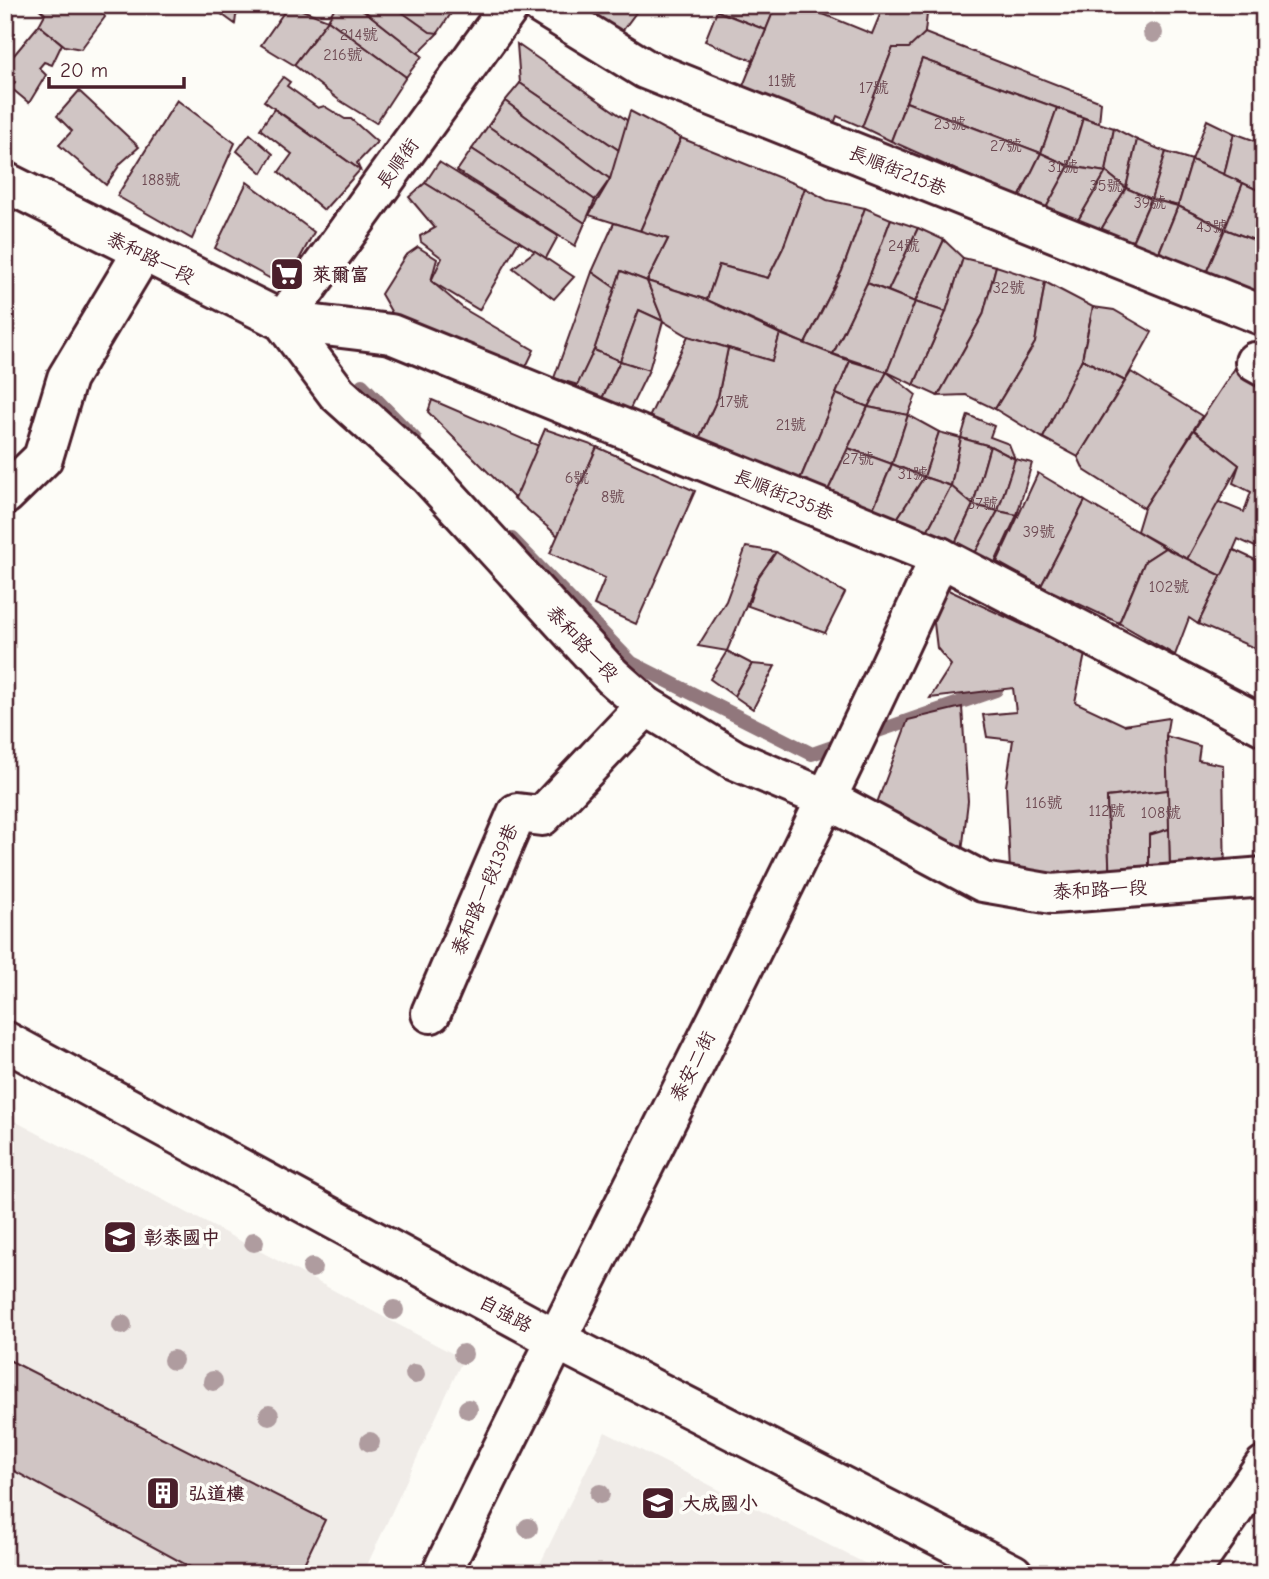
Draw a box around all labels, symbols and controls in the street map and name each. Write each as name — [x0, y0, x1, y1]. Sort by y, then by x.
house number: 214號 — [340, 26, 378, 44]
scale bar — [49, 46, 184, 90]
house number: 216號 — [323, 46, 363, 64]
text: 20 m — [60, 58, 108, 82]
house number: 11號 — [768, 72, 796, 90]
house number: 17號 — [859, 79, 889, 97]
house number: 23號 — [934, 115, 966, 133]
street label: 長順街 — [372, 134, 423, 193]
house number: 27號 — [990, 137, 1022, 155]
street label: 長順街215巷 — [845, 141, 950, 201]
house number: 31號 — [1048, 158, 1078, 176]
house number: 188號 — [142, 171, 180, 189]
house number: 35號 — [1090, 177, 1122, 195]
house number: 39號 — [1134, 194, 1166, 212]
house number: 43號 — [1196, 218, 1228, 236]
street label: 泰和路一段 — [103, 227, 198, 289]
house number: 24號 — [888, 237, 920, 255]
supermarket icon: 萊爾富 — [268, 255, 306, 293]
place label: 萊爾富 — [312, 264, 369, 286]
house number: 32號 — [993, 279, 1025, 297]
house number: 17號 — [719, 393, 749, 411]
house number: 21號 — [776, 416, 806, 434]
house number: 27號 — [842, 450, 874, 468]
street label: 長順街235巷 — [730, 465, 837, 525]
house number: 31號 — [898, 465, 928, 483]
house number: 6號 — [565, 469, 589, 487]
house number: 8號 — [601, 488, 625, 506]
house number: 37號 — [967, 495, 999, 513]
house number: 39號 — [1023, 523, 1055, 541]
house number: 102號 — [1149, 578, 1189, 596]
street label: 泰和路一段 — [542, 601, 623, 686]
house number: 116號 — [1025, 794, 1063, 812]
house number: 112號 — [1088, 802, 1126, 820]
house number: 108號 — [1141, 804, 1181, 822]
street label: 泰和路一段139巷 — [447, 820, 523, 959]
street label: 泰和路一段 — [1052, 877, 1148, 903]
street label: 泰安二街 — [666, 1028, 720, 1105]
school or university icon: 彰泰國中 — [101, 1218, 139, 1256]
place label: 彰泰國中 — [144, 1227, 220, 1249]
street label: 自強路 — [475, 1291, 536, 1337]
building icon: 弘道樓 — [144, 1474, 182, 1512]
place label: 弘道樓 — [188, 1483, 245, 1505]
school or university icon: 大成國小 — [639, 1484, 677, 1522]
place label: 大成國小 — [682, 1493, 758, 1515]

